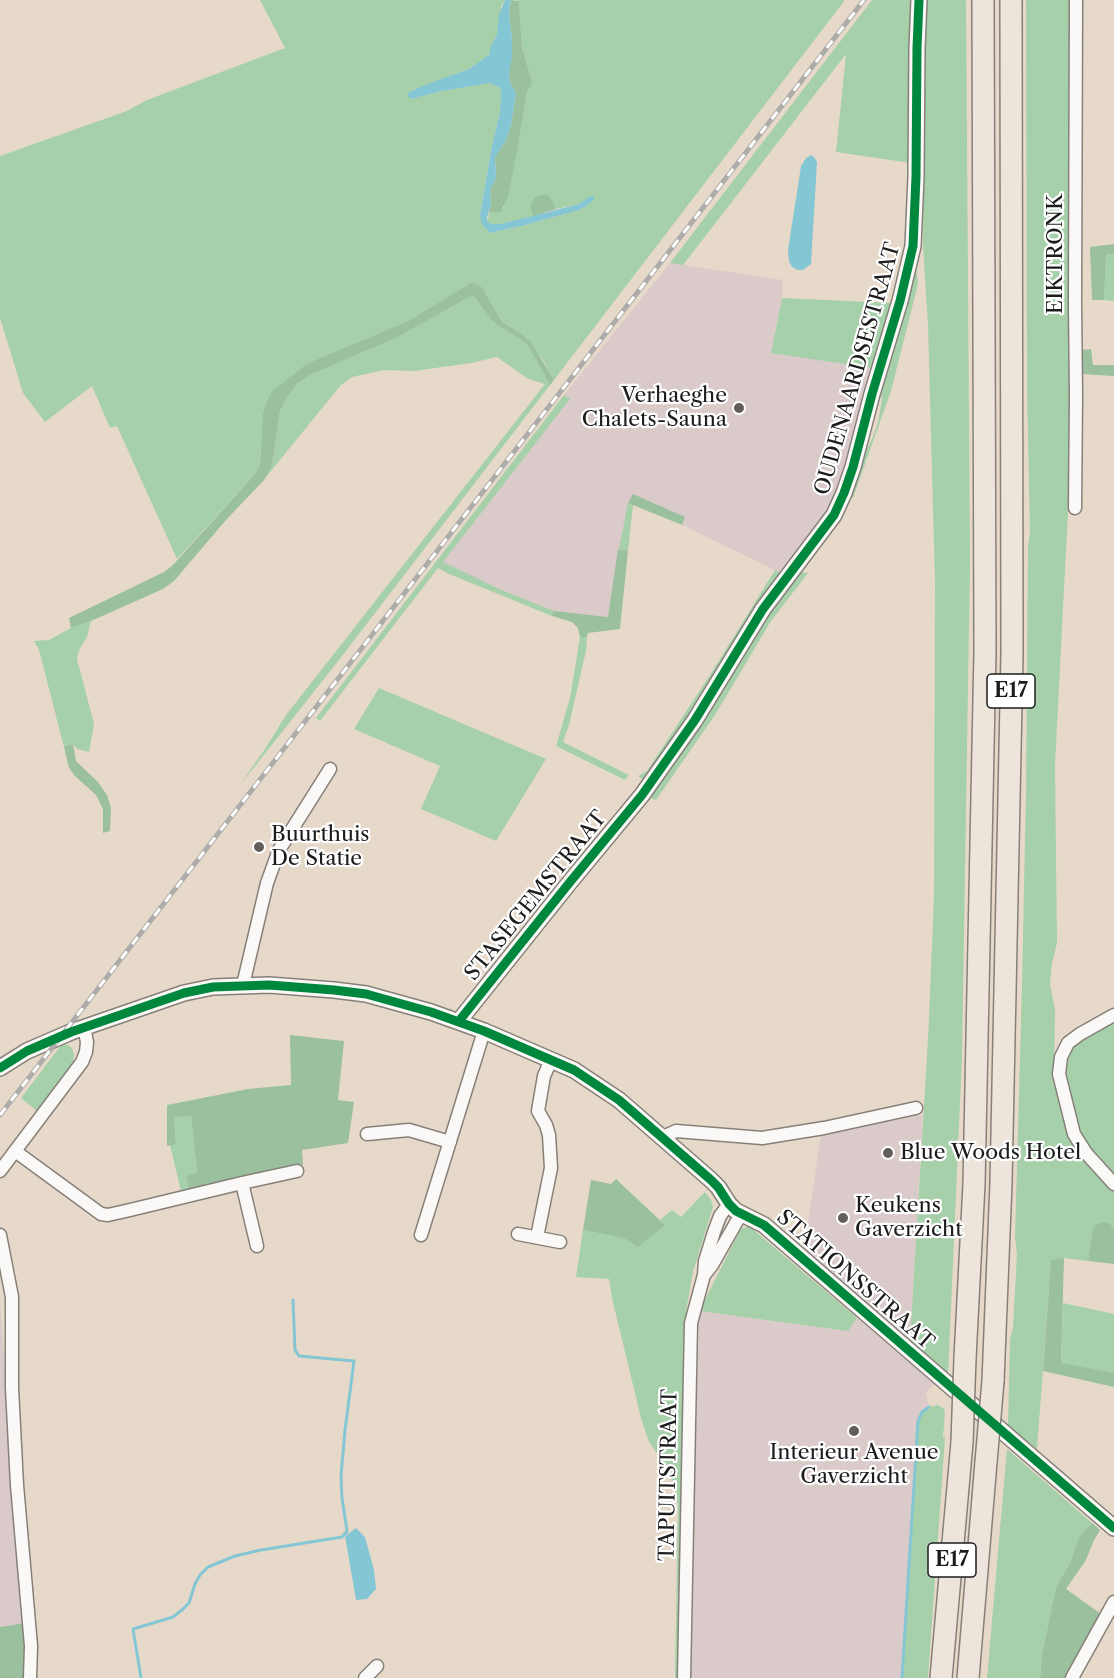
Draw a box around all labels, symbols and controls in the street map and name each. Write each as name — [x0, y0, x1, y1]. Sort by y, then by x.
street label: EIKTRONK — [1043, 194, 1069, 314]
street label: OUDENAARDSESTRAAT — [810, 240, 906, 498]
place label: Verhaeghe Chalets-Sauna — [582, 383, 727, 433]
marker: Verhaeghe Chalets-Sauna — [732, 401, 746, 415]
road number: E17 — [987, 674, 1035, 708]
street label: STASEGEMSTRAAT — [460, 806, 612, 986]
place label: Buurthuis De Statie — [271, 822, 369, 872]
marker: Buurthuis De Statie — [252, 840, 266, 854]
place label: Blue Woods Hotel — [900, 1140, 1081, 1166]
marker: Blue Woods Hotel — [881, 1146, 895, 1160]
place label: Keukens Gaverzicht — [855, 1193, 963, 1243]
street label: STATIONSSTRAAT — [771, 1205, 939, 1355]
marker: Keukens Gaverzicht — [836, 1211, 850, 1225]
street label: TAPUITSTRAAT — [655, 1389, 683, 1561]
marker: Interieur Avenue Gaverzicht — [847, 1424, 861, 1438]
place label: Interieur Avenue Gaverzicht — [769, 1440, 939, 1490]
road number: E17 — [928, 1543, 976, 1577]

